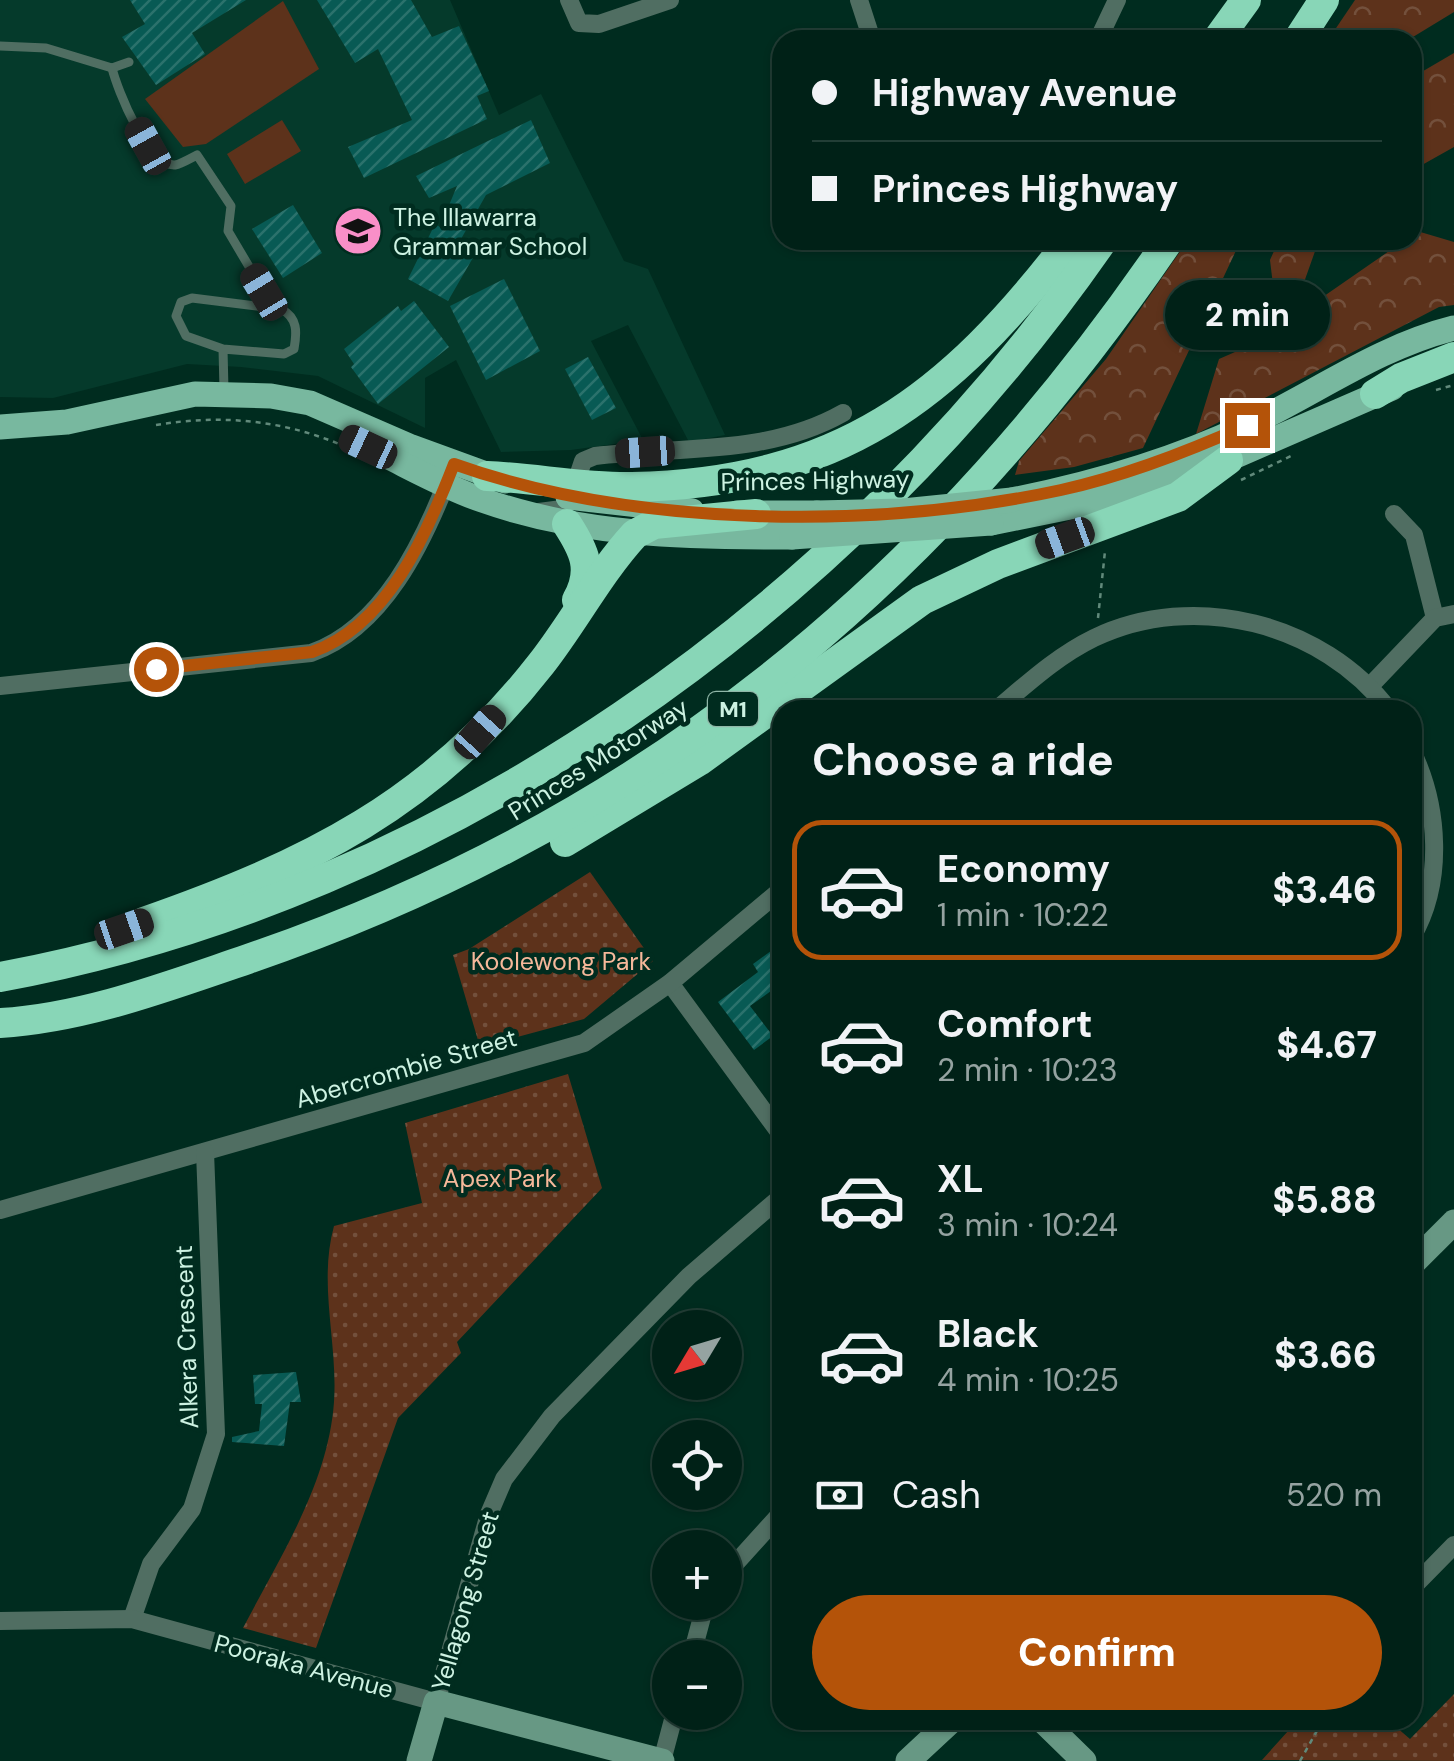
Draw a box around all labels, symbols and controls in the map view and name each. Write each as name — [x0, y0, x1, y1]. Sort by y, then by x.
text: Highway Avenue — [872, 68, 1177, 118]
car — [120, 112, 176, 180]
text: Princes Highway — [872, 164, 1178, 214]
place label: The Illawarra Grammar School — [393, 201, 587, 263]
school or university icon: The Illawarra Grammar School — [332, 205, 384, 257]
car — [236, 259, 292, 325]
callout: 2 min — [1164, 280, 1330, 350]
text: 2 min — [1205, 294, 1290, 336]
route end — [1225, 403, 1270, 448]
car — [334, 421, 402, 473]
car — [614, 435, 676, 469]
street label: Princes Highway — [720, 462, 910, 499]
car — [1032, 514, 1098, 562]
route start — [134, 647, 179, 692]
street label: Princes Motorway — [502, 691, 695, 828]
road number: M1 — [708, 692, 758, 726]
car — [449, 700, 511, 764]
text: Choose a ride — [812, 730, 1114, 789]
text: Economy — [937, 844, 1110, 894]
icon: car — [817, 845, 907, 935]
text: $3.46 — [1272, 865, 1377, 915]
text: 1 min · 10:22 — [937, 894, 1109, 936]
car — [91, 905, 157, 953]
park label: Koolewong Park — [471, 945, 652, 978]
text: Comfort — [937, 999, 1093, 1049]
icon: car — [817, 1000, 907, 1090]
text: $4.67 — [1276, 1020, 1377, 1070]
street label: Abercrombie Street — [292, 1021, 521, 1116]
text: 2 min · 10:23 — [937, 1049, 1118, 1091]
text: XL — [937, 1154, 984, 1204]
icon: car — [817, 1155, 907, 1245]
park label: Apex Park — [443, 1162, 558, 1195]
text: $5.88 — [1272, 1175, 1377, 1225]
text: 3 min · 10:24 — [937, 1204, 1118, 1246]
street label: Alkera Crescent — [167, 1245, 206, 1429]
text: Black — [937, 1309, 1039, 1359]
north arrow — [652, 1310, 742, 1400]
map controls — [652, 1310, 742, 1730]
icon: car — [817, 1310, 907, 1400]
text: $3.66 — [1274, 1330, 1377, 1380]
text: 4 min · 10:25 — [937, 1359, 1119, 1401]
button: locate — [652, 1420, 742, 1510]
icon: cash — [812, 1468, 867, 1523]
text: Cash — [892, 1470, 981, 1520]
text: 520 m — [1286, 1474, 1382, 1516]
street label: Yellagong Street — [424, 1508, 507, 1695]
button: + — [652, 1530, 742, 1620]
button: Confirm — [812, 1595, 1382, 1710]
street label: Pooraka Avenue — [211, 1627, 397, 1706]
button: − — [652, 1640, 742, 1730]

